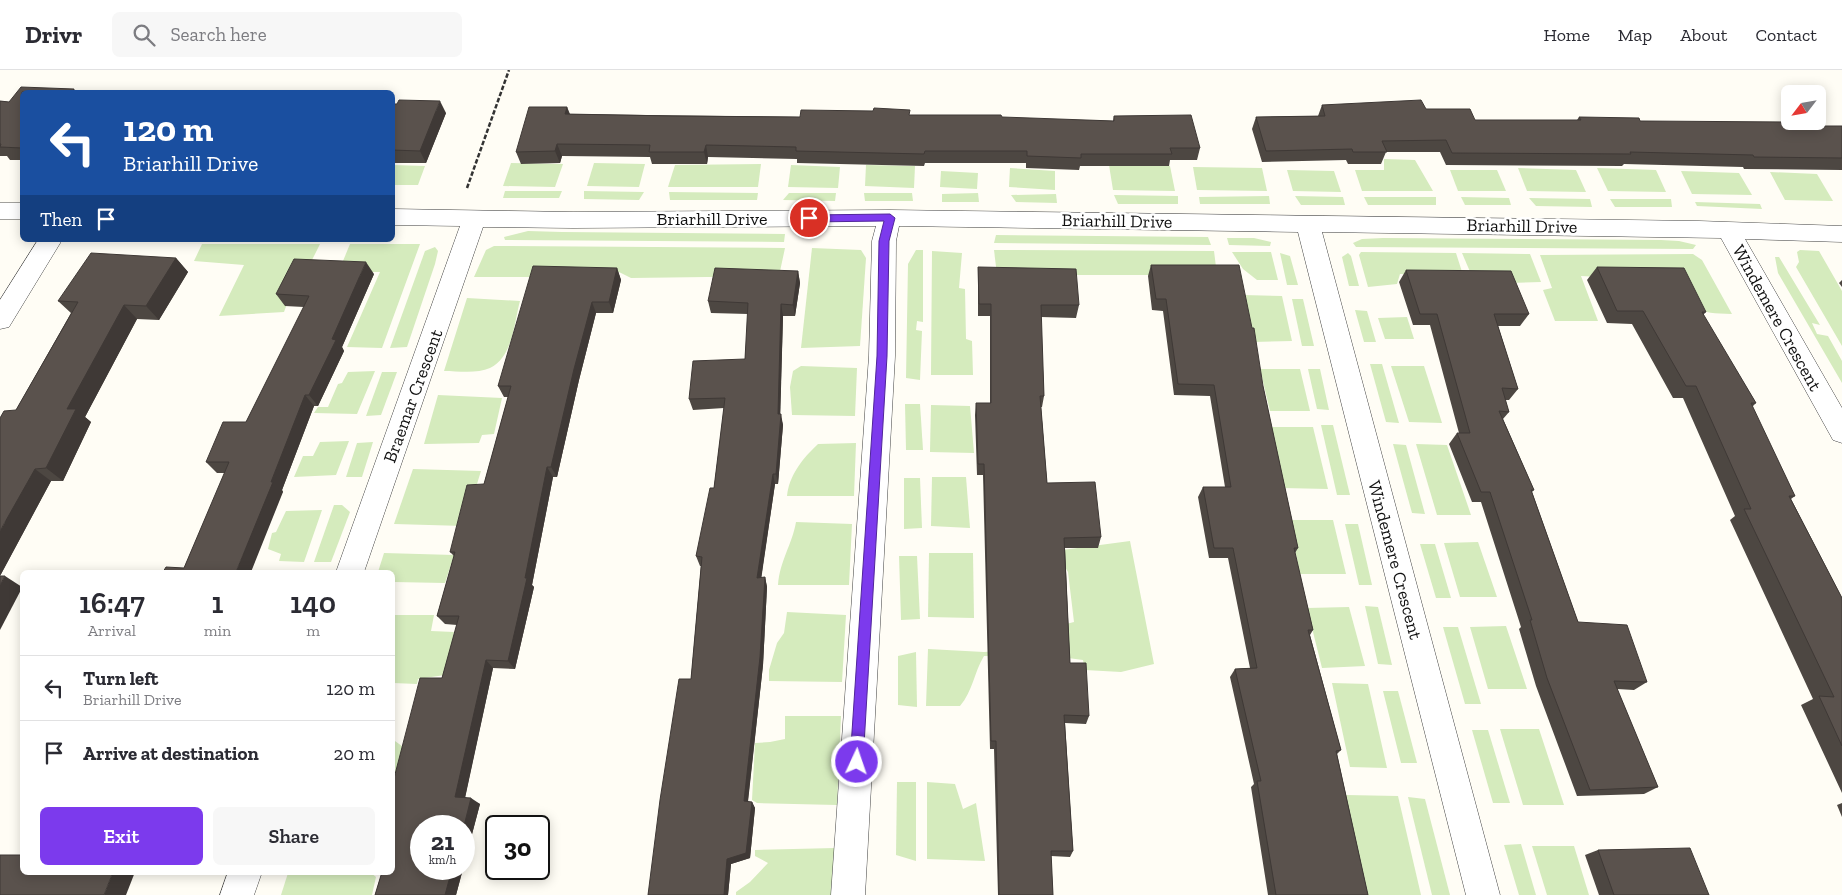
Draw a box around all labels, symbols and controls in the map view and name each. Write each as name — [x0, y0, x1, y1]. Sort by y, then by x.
search box — [112, 12, 462, 57]
text: Drivr — [25, 20, 82, 49]
icon: search — [130, 21, 158, 49]
text: Search here — [170, 23, 267, 46]
text: Home — [1543, 24, 1590, 46]
text: Map — [1618, 24, 1652, 46]
text: About — [1680, 24, 1727, 46]
text: Contact — [1755, 24, 1817, 46]
north arrow — [1781, 85, 1826, 130]
map controls — [1781, 85, 1826, 130]
text: 120 m — [123, 108, 213, 150]
icon: left — [40, 110, 105, 175]
text: Briarhill Drive — [123, 150, 258, 177]
pin — [788, 197, 830, 239]
icon: arrive — [795, 204, 823, 232]
icon: arrive — [92, 205, 120, 233]
text: Then — [40, 208, 82, 231]
street label: Briarhill Drive — [657, 208, 767, 230]
street label: Briarhill Drive — [1061, 209, 1173, 233]
street label: Briarhill Drive — [1466, 214, 1578, 238]
street label: Windemere Crescent — [1728, 241, 1826, 395]
street label: Braemar Crescent — [379, 326, 447, 466]
street label: Windemere Crescent — [1363, 478, 1427, 642]
text: 16:47 — [79, 585, 145, 621]
text: 1 — [211, 585, 223, 621]
text: 140 — [290, 585, 336, 621]
text: Arrival — [88, 621, 136, 640]
text: min — [204, 621, 231, 640]
text: m — [306, 621, 320, 640]
text: Turn left — [83, 667, 158, 690]
icon: left — [40, 674, 68, 702]
text: 120 m — [326, 677, 375, 700]
text: Briarhill Drive — [83, 690, 181, 709]
position arrow — [830, 735, 882, 787]
icon: arrive — [40, 739, 68, 767]
text: Arrive at destination — [83, 742, 259, 765]
text: 20 m — [334, 742, 375, 765]
button: Exit — [40, 807, 203, 865]
button: Share — [213, 807, 375, 865]
speed limit sign: 30 — [485, 815, 550, 880]
text: 21 — [431, 826, 454, 856]
text: km/h — [429, 853, 456, 867]

